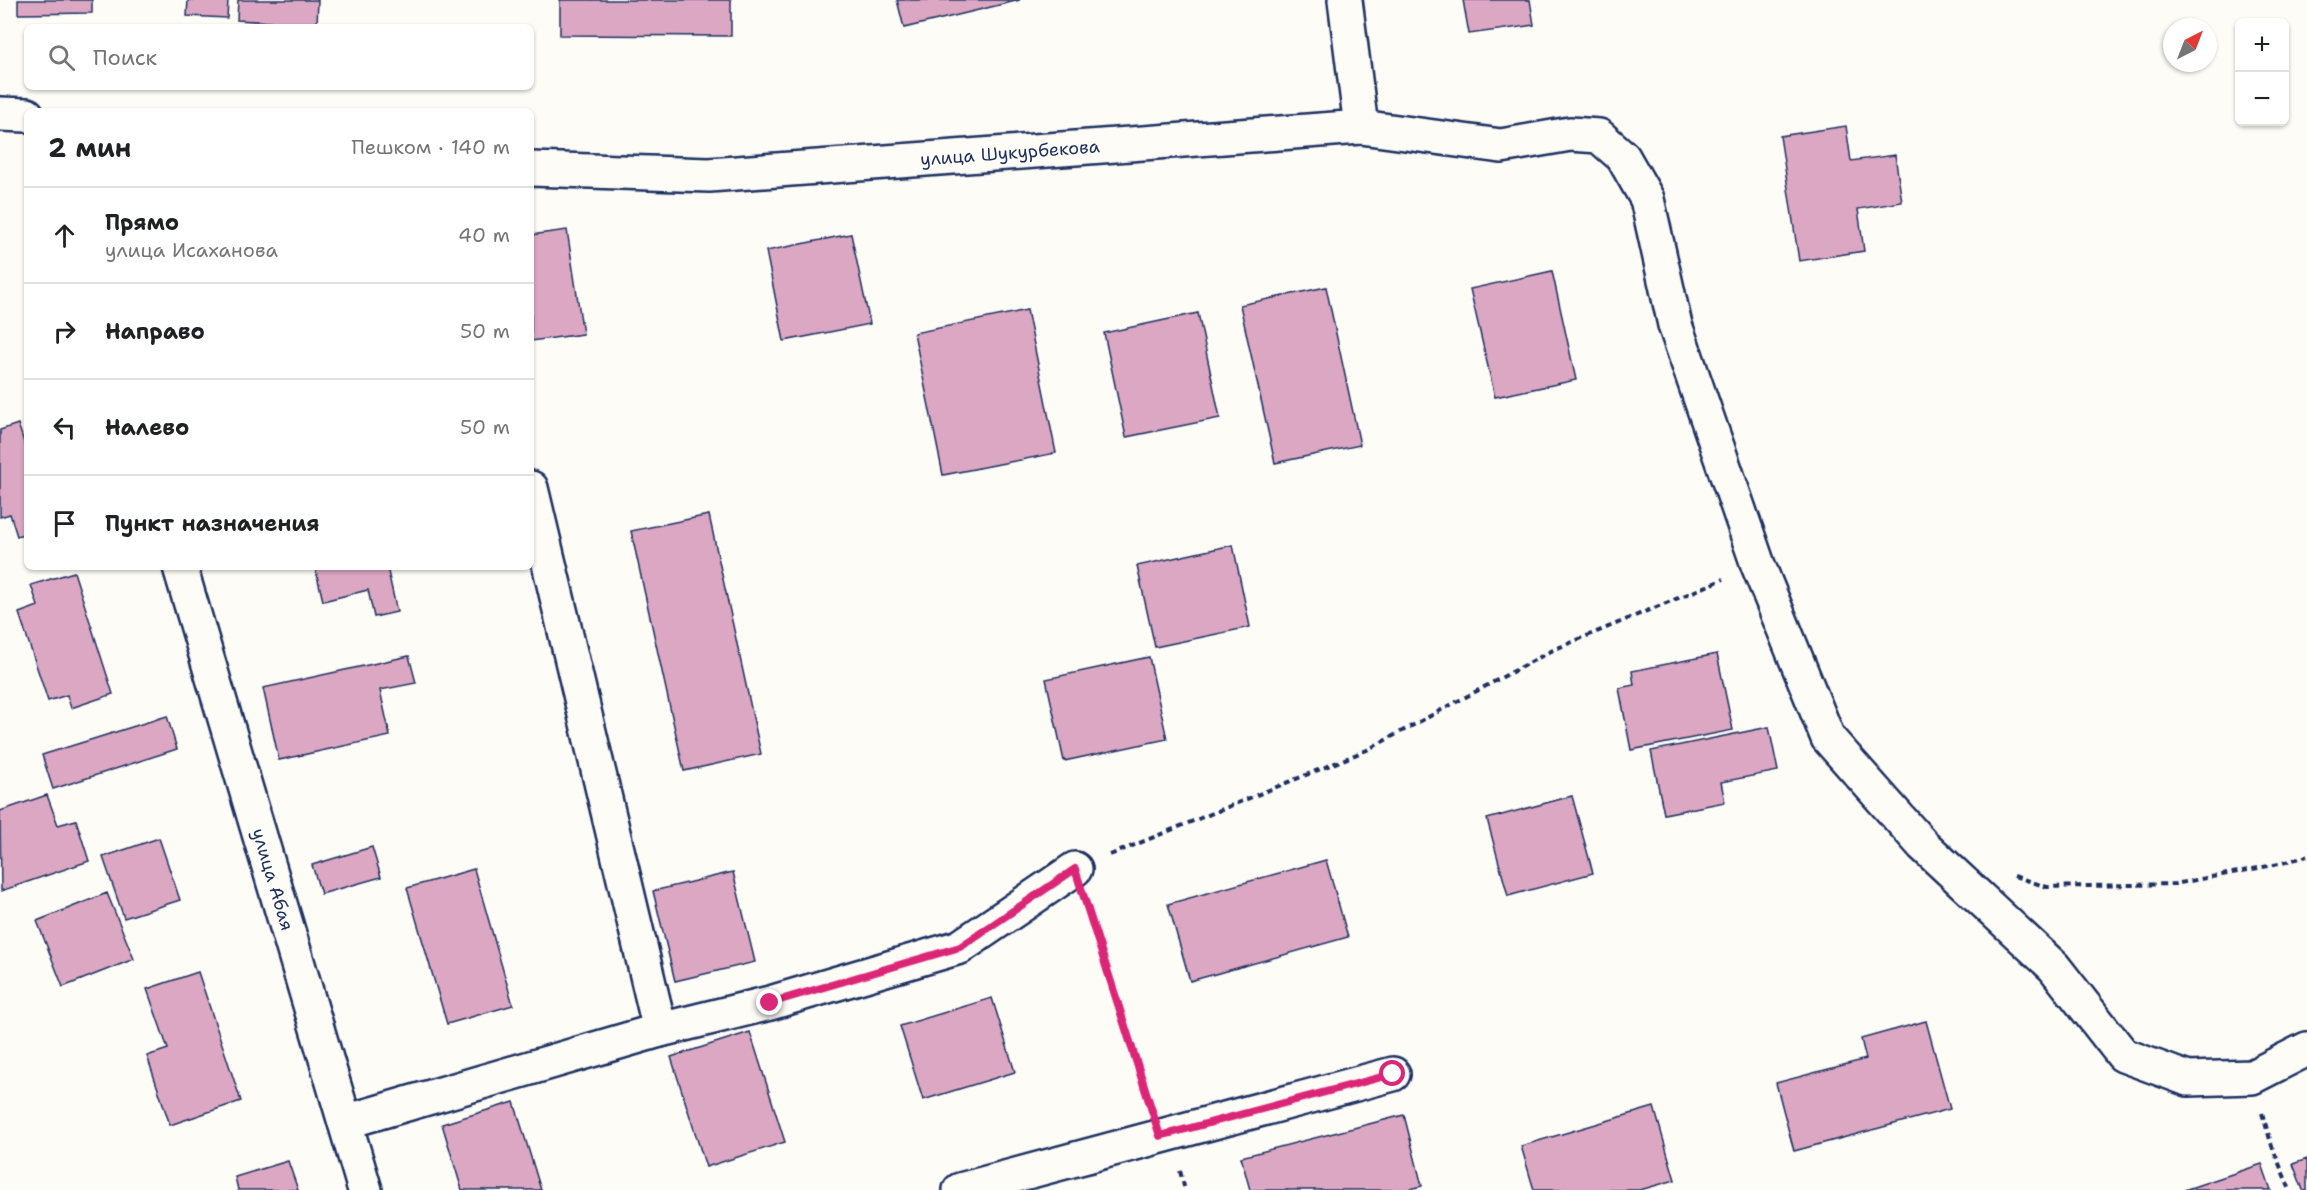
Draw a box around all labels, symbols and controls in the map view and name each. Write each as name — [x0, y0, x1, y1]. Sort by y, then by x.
north arrow — [2163, 18, 2217, 72]
map controls — [2235, 18, 2289, 126]
button: + — [2235, 18, 2289, 72]
search box — [24, 24, 534, 90]
icon: search — [45, 41, 78, 74]
text: Поиск — [93, 43, 157, 72]
button: − — [2235, 72, 2289, 126]
text: 2 мин — [48, 130, 131, 165]
text: Пешком · 140 m — [352, 134, 510, 160]
street label: улица Шукурбекова — [920, 134, 1101, 171]
text: Прямо — [105, 208, 179, 237]
icon: ahead — [48, 219, 81, 252]
text: 40 m — [458, 222, 510, 248]
text: улица Исаханова — [105, 237, 278, 263]
icon: right — [48, 315, 81, 348]
text: Направо — [105, 317, 205, 346]
text: 50 m — [460, 318, 510, 344]
icon: left — [48, 411, 81, 444]
text: Налево — [105, 413, 189, 442]
text: 50 m — [460, 414, 510, 440]
icon: arrive — [48, 507, 81, 540]
text: Пункт назначения — [105, 509, 319, 538]
street label: улица Абая — [246, 825, 299, 934]
route end — [756, 989, 782, 1015]
route start — [1379, 1060, 1405, 1086]

